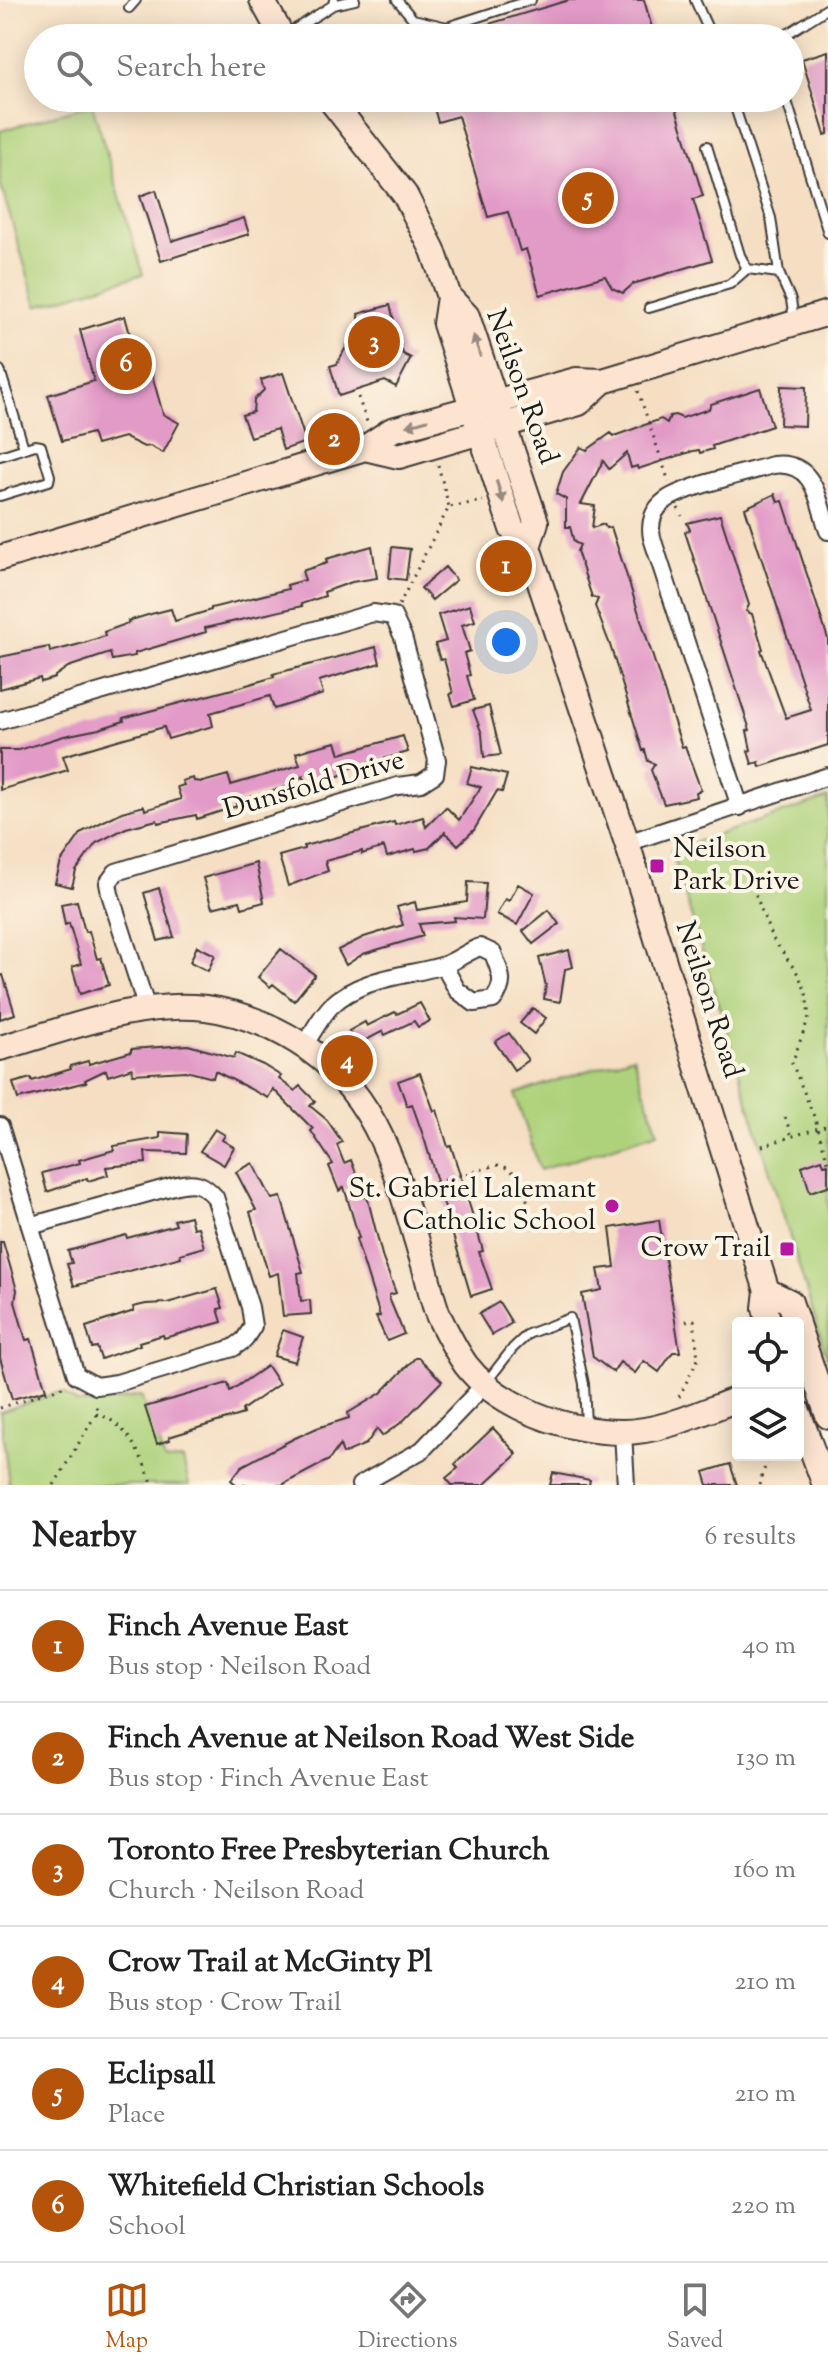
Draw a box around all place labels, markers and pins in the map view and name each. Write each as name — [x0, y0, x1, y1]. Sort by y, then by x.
pin: 5 — [562, 168, 614, 228]
pin: 3 — [348, 312, 400, 372]
pin: 6 — [100, 334, 152, 394]
pin: 2 — [308, 409, 360, 469]
pin: 1 — [480, 536, 532, 596]
place label: Neilson Park Drive — [673, 830, 800, 902]
marker: Neilson Park Drive — [648, 857, 666, 875]
pin: 4 — [321, 1031, 373, 1091]
place label: St. Gabriel Lalemant Catholic School — [349, 1170, 596, 1242]
marker: St. Gabriel Lalemant Catholic School — [603, 1197, 621, 1215]
place label: Crow Trail — [641, 1229, 771, 1269]
marker: Crow Trail — [778, 1240, 796, 1258]

